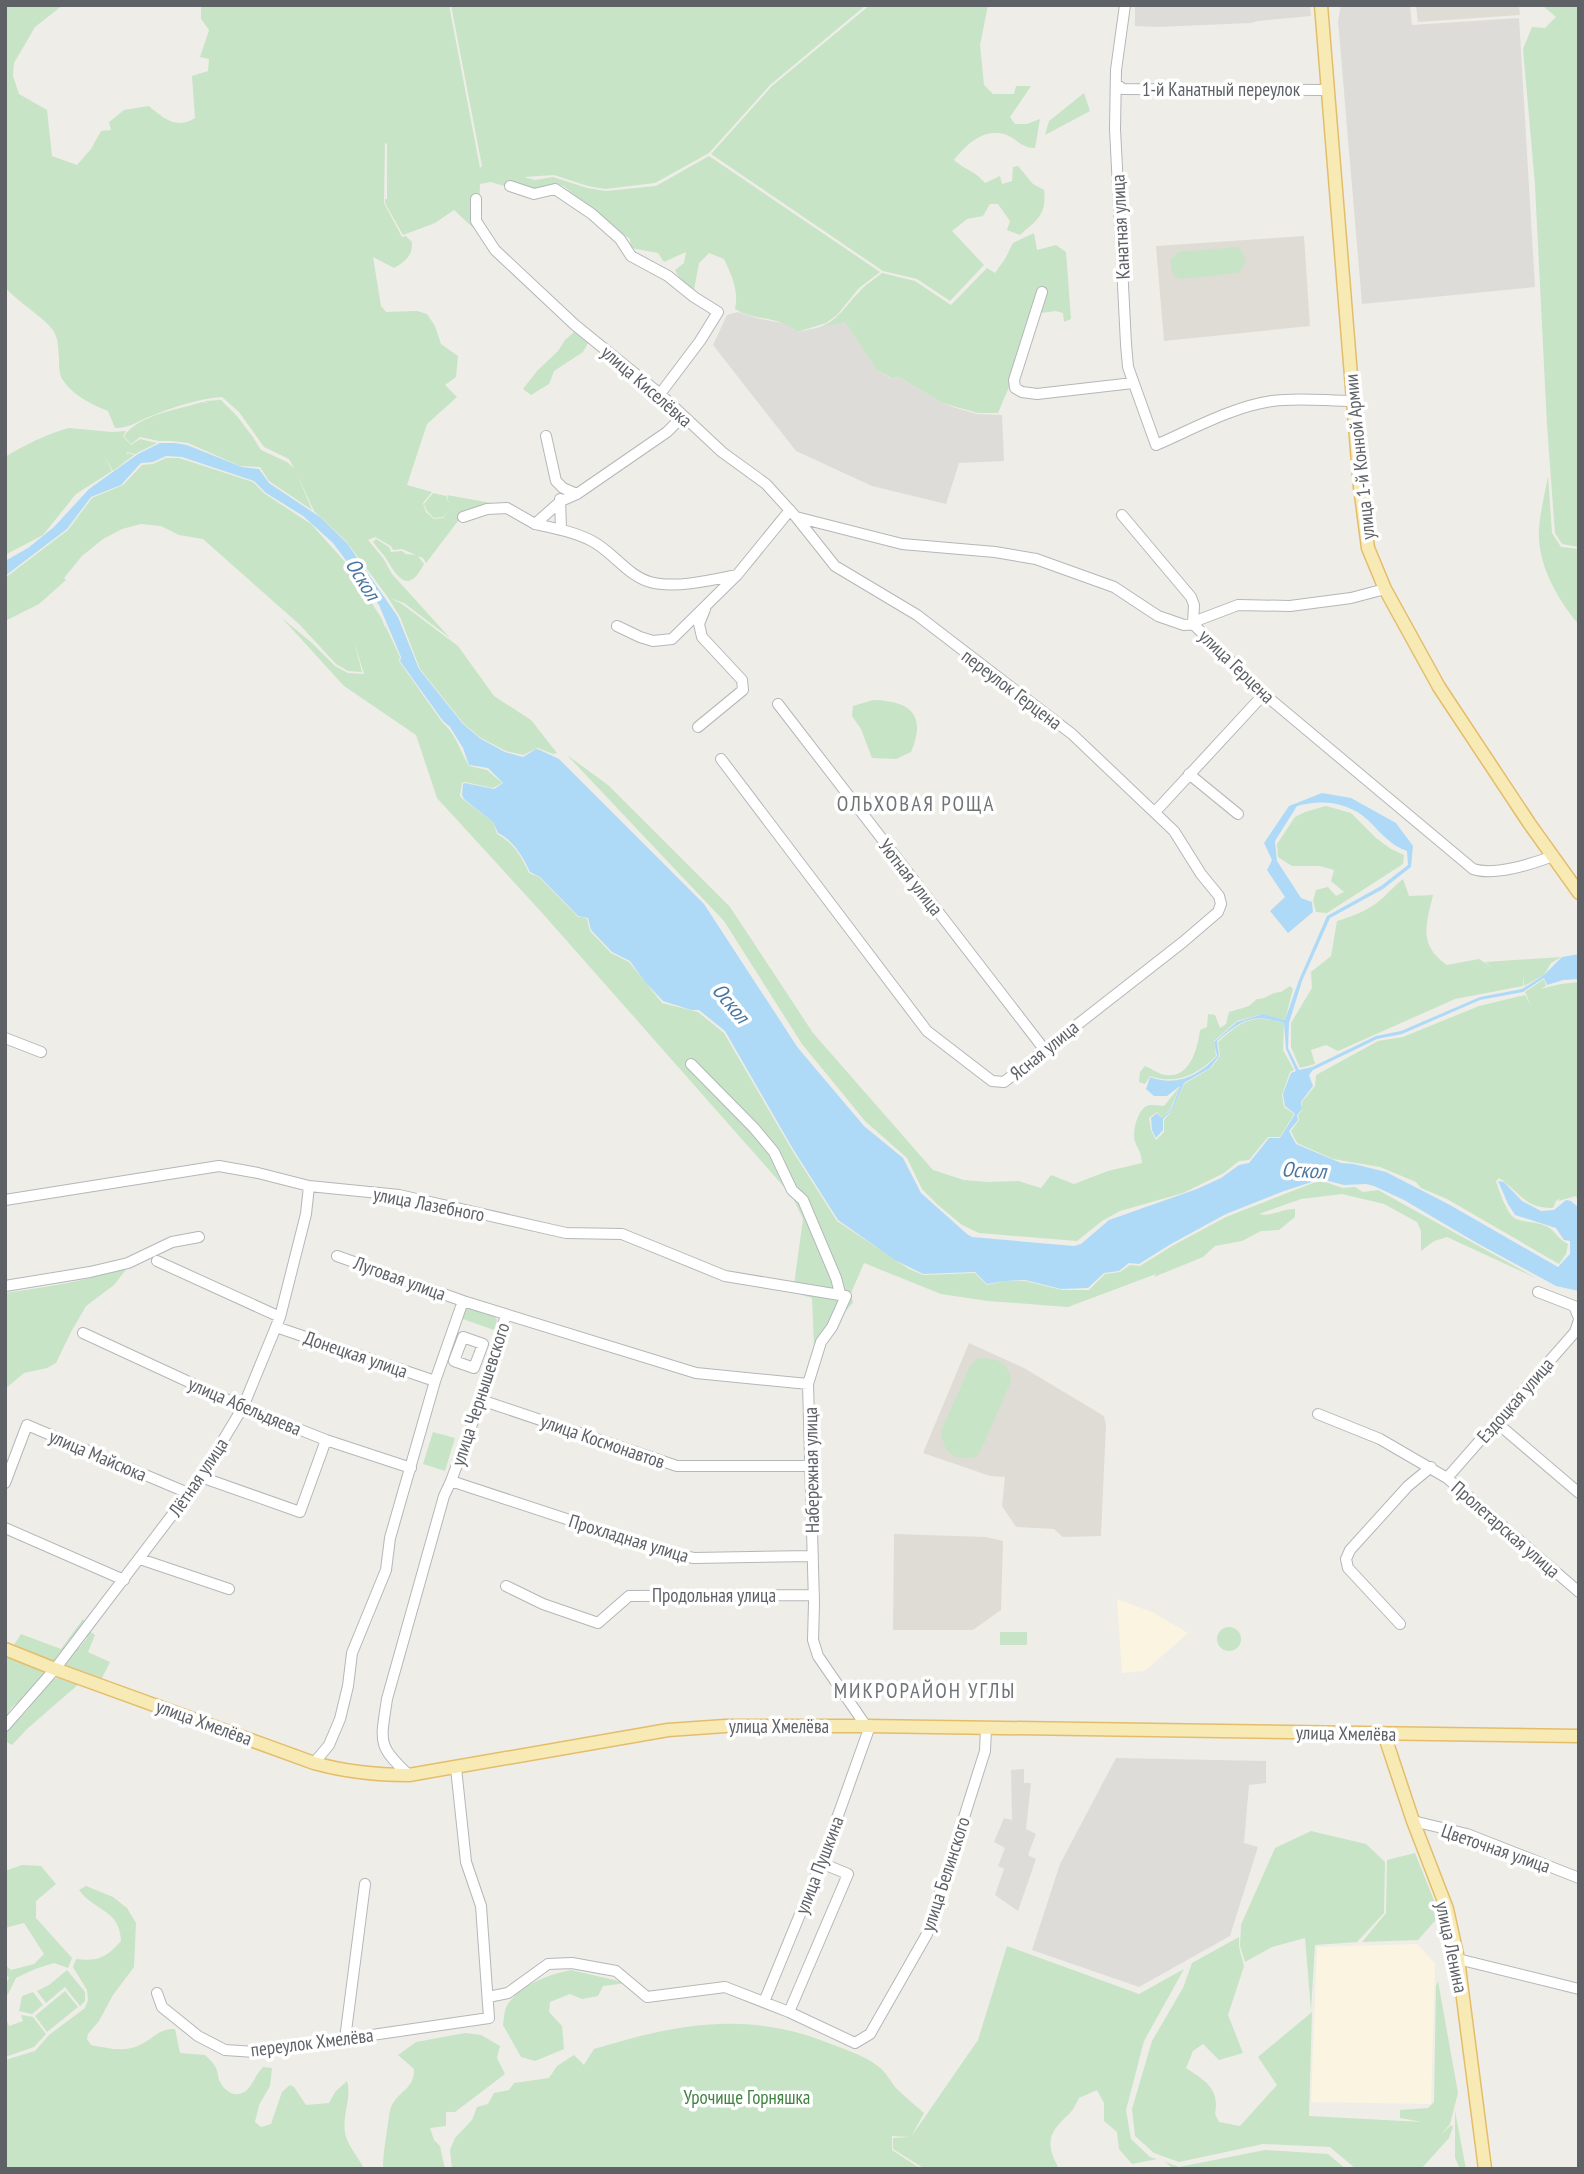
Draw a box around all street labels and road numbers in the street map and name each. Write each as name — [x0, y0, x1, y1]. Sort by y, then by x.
street label: 1-й Канатный переулок — [1142, 77, 1301, 101]
street label: Канатная улица — [1105, 174, 1135, 280]
street label: улица Киселёвка — [597, 340, 697, 432]
street label: улица 1-й Конной Армии — [1338, 373, 1380, 541]
street label: улица Герцена — [1194, 624, 1280, 708]
street label: переулок Герцена — [957, 644, 1067, 734]
street label: Уютная улица — [874, 834, 948, 920]
street label: Ясная улица — [1005, 1015, 1083, 1085]
street label: улица Лазебного — [371, 1181, 487, 1227]
street label: Луговая улица — [350, 1250, 449, 1306]
street label: улица Чернышевского — [446, 1319, 514, 1469]
street label: Донецкая улица — [301, 1325, 411, 1383]
street label: Ездоцкая улица — [1472, 1353, 1558, 1447]
street label: улица Абельдяева — [185, 1371, 305, 1441]
street label: Набережная улица — [798, 1407, 824, 1533]
street label: улица Космонавтов — [538, 1409, 668, 1473]
street label: улица Майсюка — [46, 1424, 150, 1486]
street label: Лётная улица — [162, 1433, 233, 1522]
street label: Пролетарская улица — [1447, 1475, 1565, 1583]
street label: Прохладная улица — [566, 1508, 692, 1568]
street label: Продольная улица — [652, 1583, 776, 1607]
street label: улица Хмелёва — [153, 1694, 255, 1750]
street label: улица Хмелёва — [729, 1714, 829, 1738]
street label: улица Хмелёва — [1296, 1720, 1396, 1746]
street label: улица Пушкина — [789, 1813, 849, 1917]
street label: улица Белинского — [915, 1814, 975, 1934]
street label: Цветочная улица — [1438, 1818, 1554, 1878]
street label: улица Ленина — [1431, 1899, 1473, 1995]
street label: переулок Хмелёва — [249, 2023, 375, 2061]

